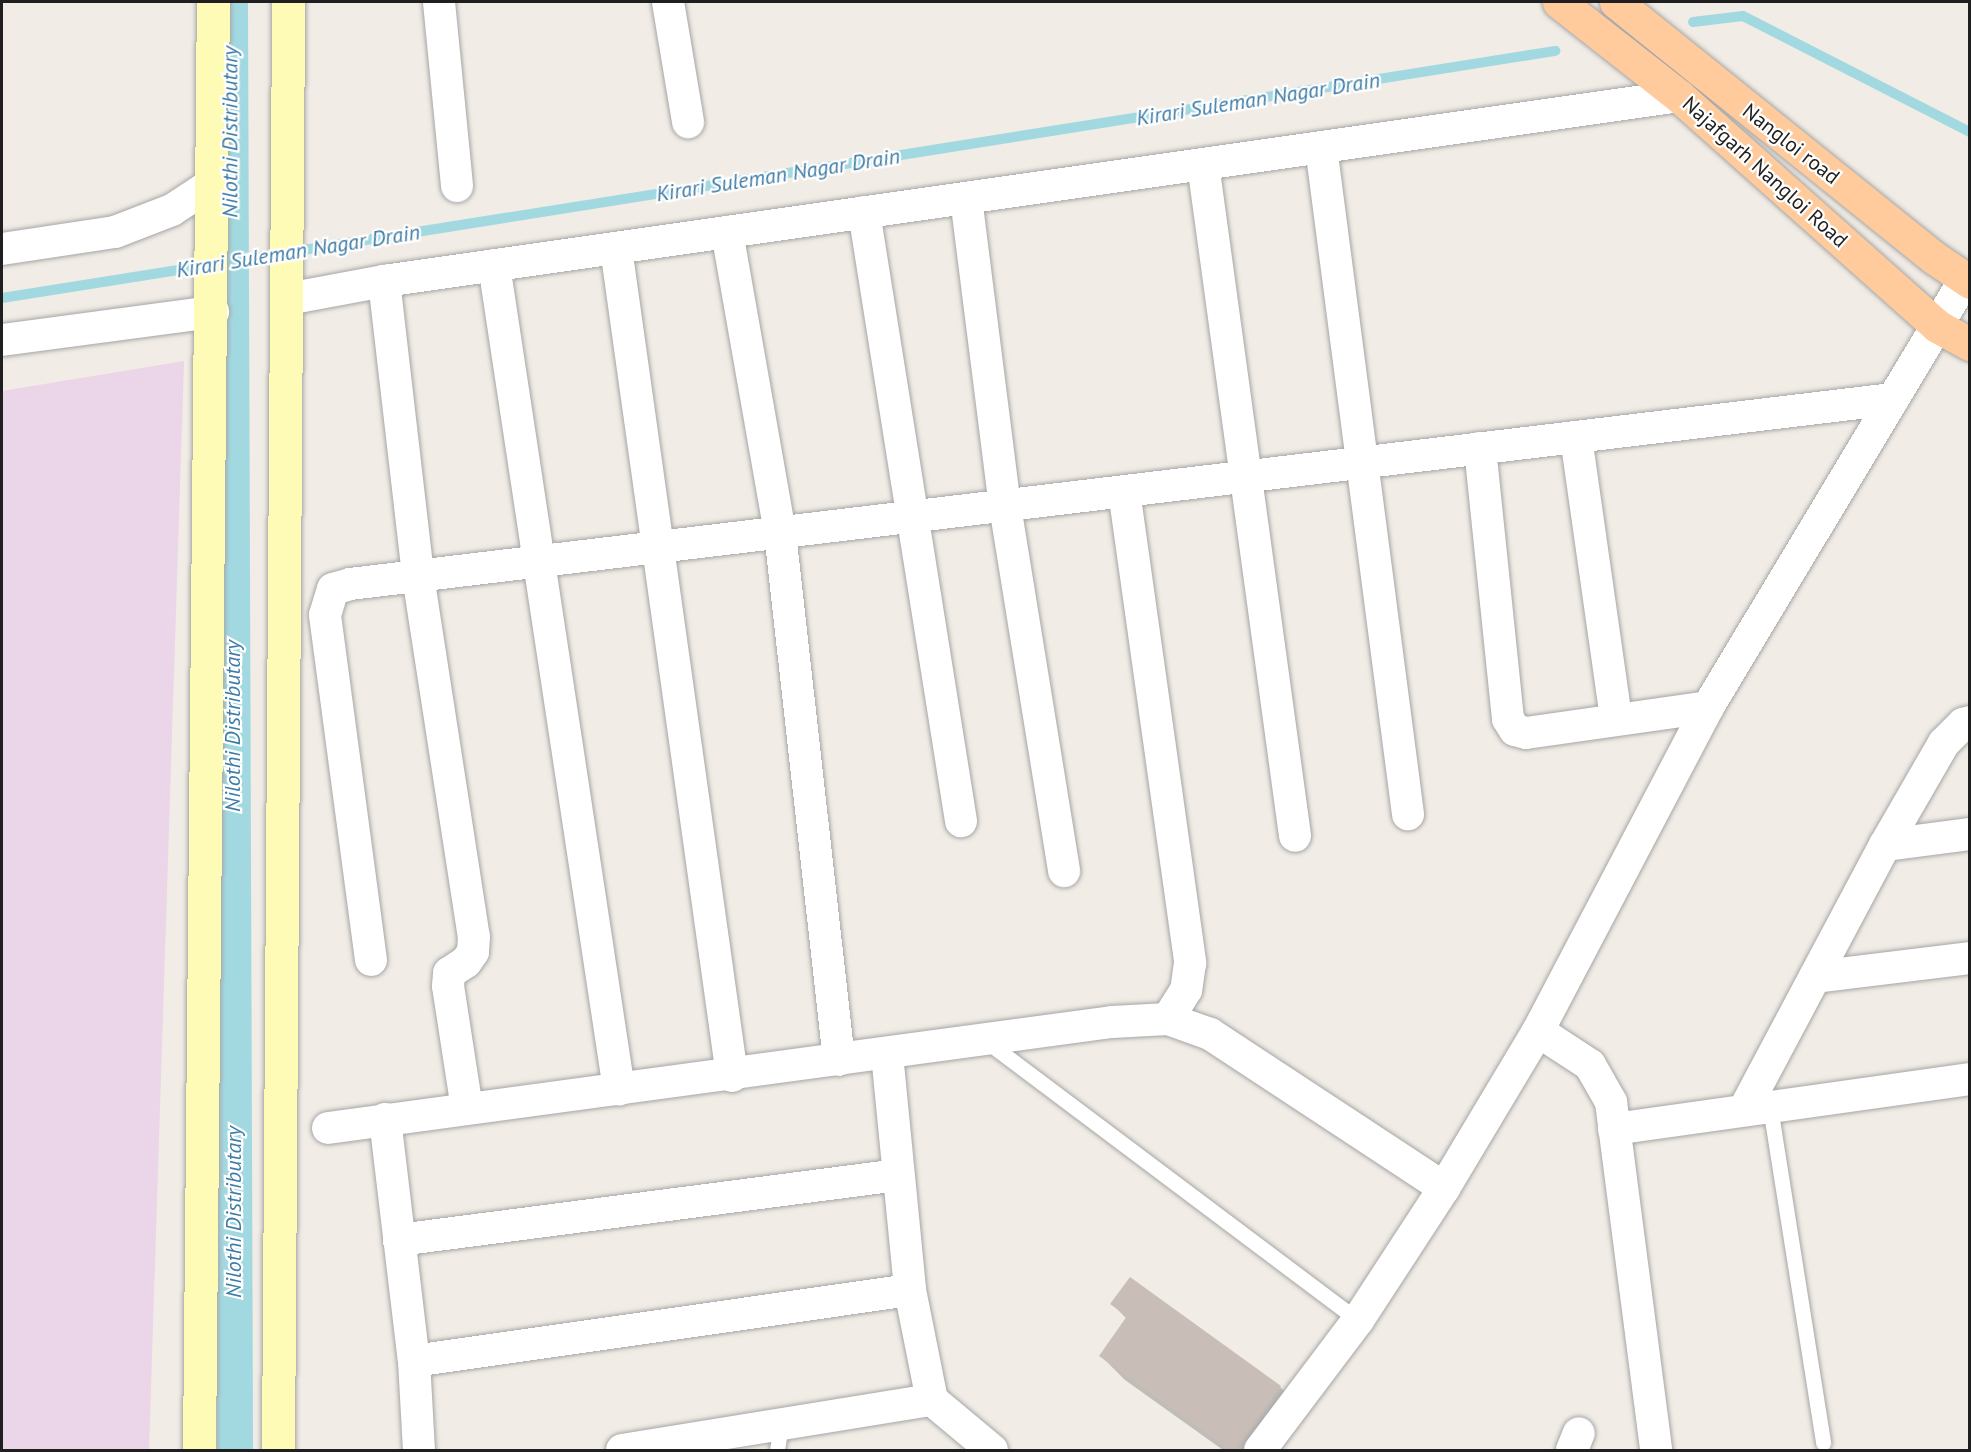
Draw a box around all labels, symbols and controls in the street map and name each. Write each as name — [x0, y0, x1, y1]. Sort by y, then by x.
water label: Nilothi Distributary — [217, 46, 243, 218]
water label: Kirari Suleman Nagar Drain — [1134, 67, 1382, 131]
street label: Najafgarh Nangloi Road — [1677, 91, 1853, 253]
street label: Nangloi road — [1738, 98, 1844, 190]
water label: Kirari Suleman Nagar Drain — [654, 143, 902, 207]
water label: Kirari Suleman Nagar Drain — [174, 219, 422, 283]
water label: Nilothi Distributary — [220, 640, 246, 812]
water label: Nilothi Distributary — [221, 1126, 247, 1298]

